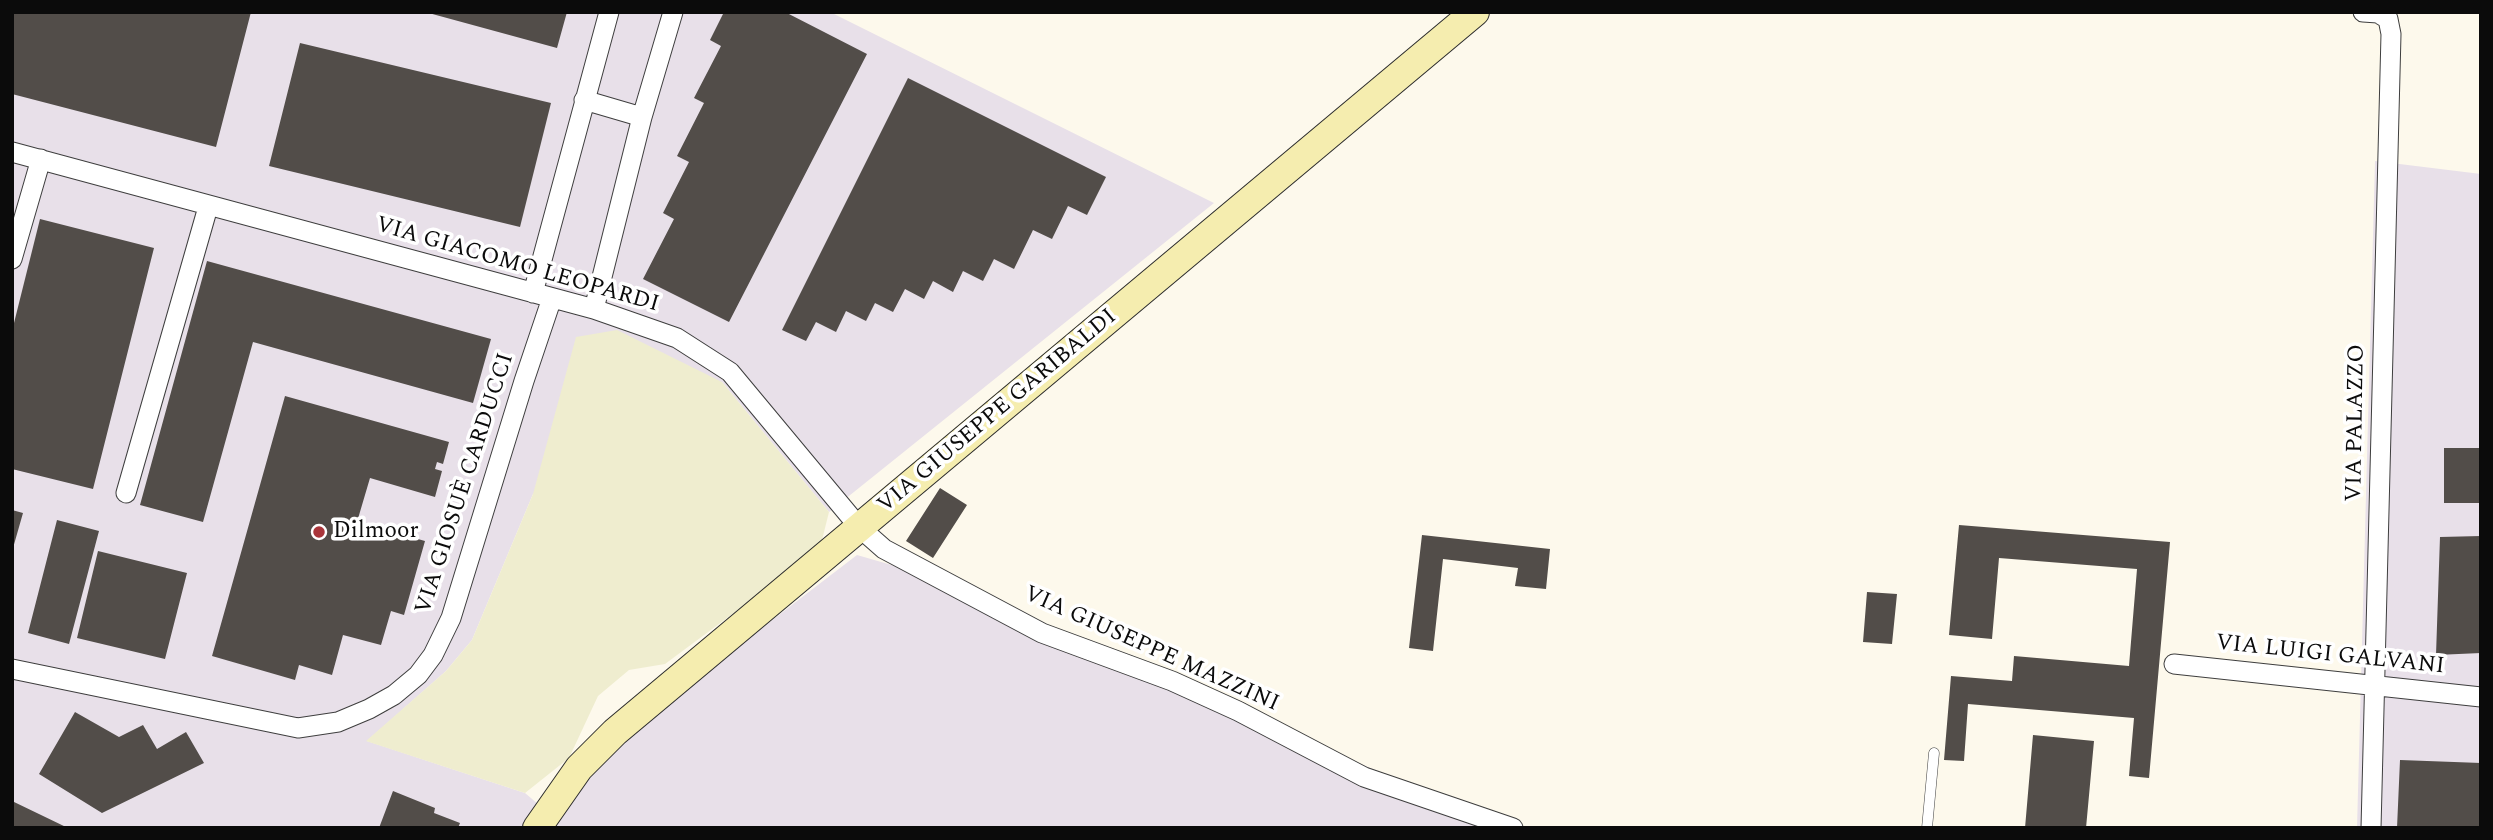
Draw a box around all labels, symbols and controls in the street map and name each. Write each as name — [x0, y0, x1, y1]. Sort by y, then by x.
street label: VIA GIACOMO LEOPARDI — [372, 212, 662, 320]
street label: VIA GIUSEPPE GARIBALDI — [873, 304, 1123, 520]
street label: VIA PALAZZO — [2342, 344, 2372, 502]
street label: VIA GIOSUÈ CARDUCCI — [411, 350, 521, 618]
place label: Dilmoor — [333, 518, 419, 546]
marker: Dilmoor — [311, 524, 327, 540]
street label: VIA GIUSEPPE MAZZINI — [1019, 581, 1283, 719]
street label: VIA LUIGI GALVANI — [2214, 630, 2446, 682]

